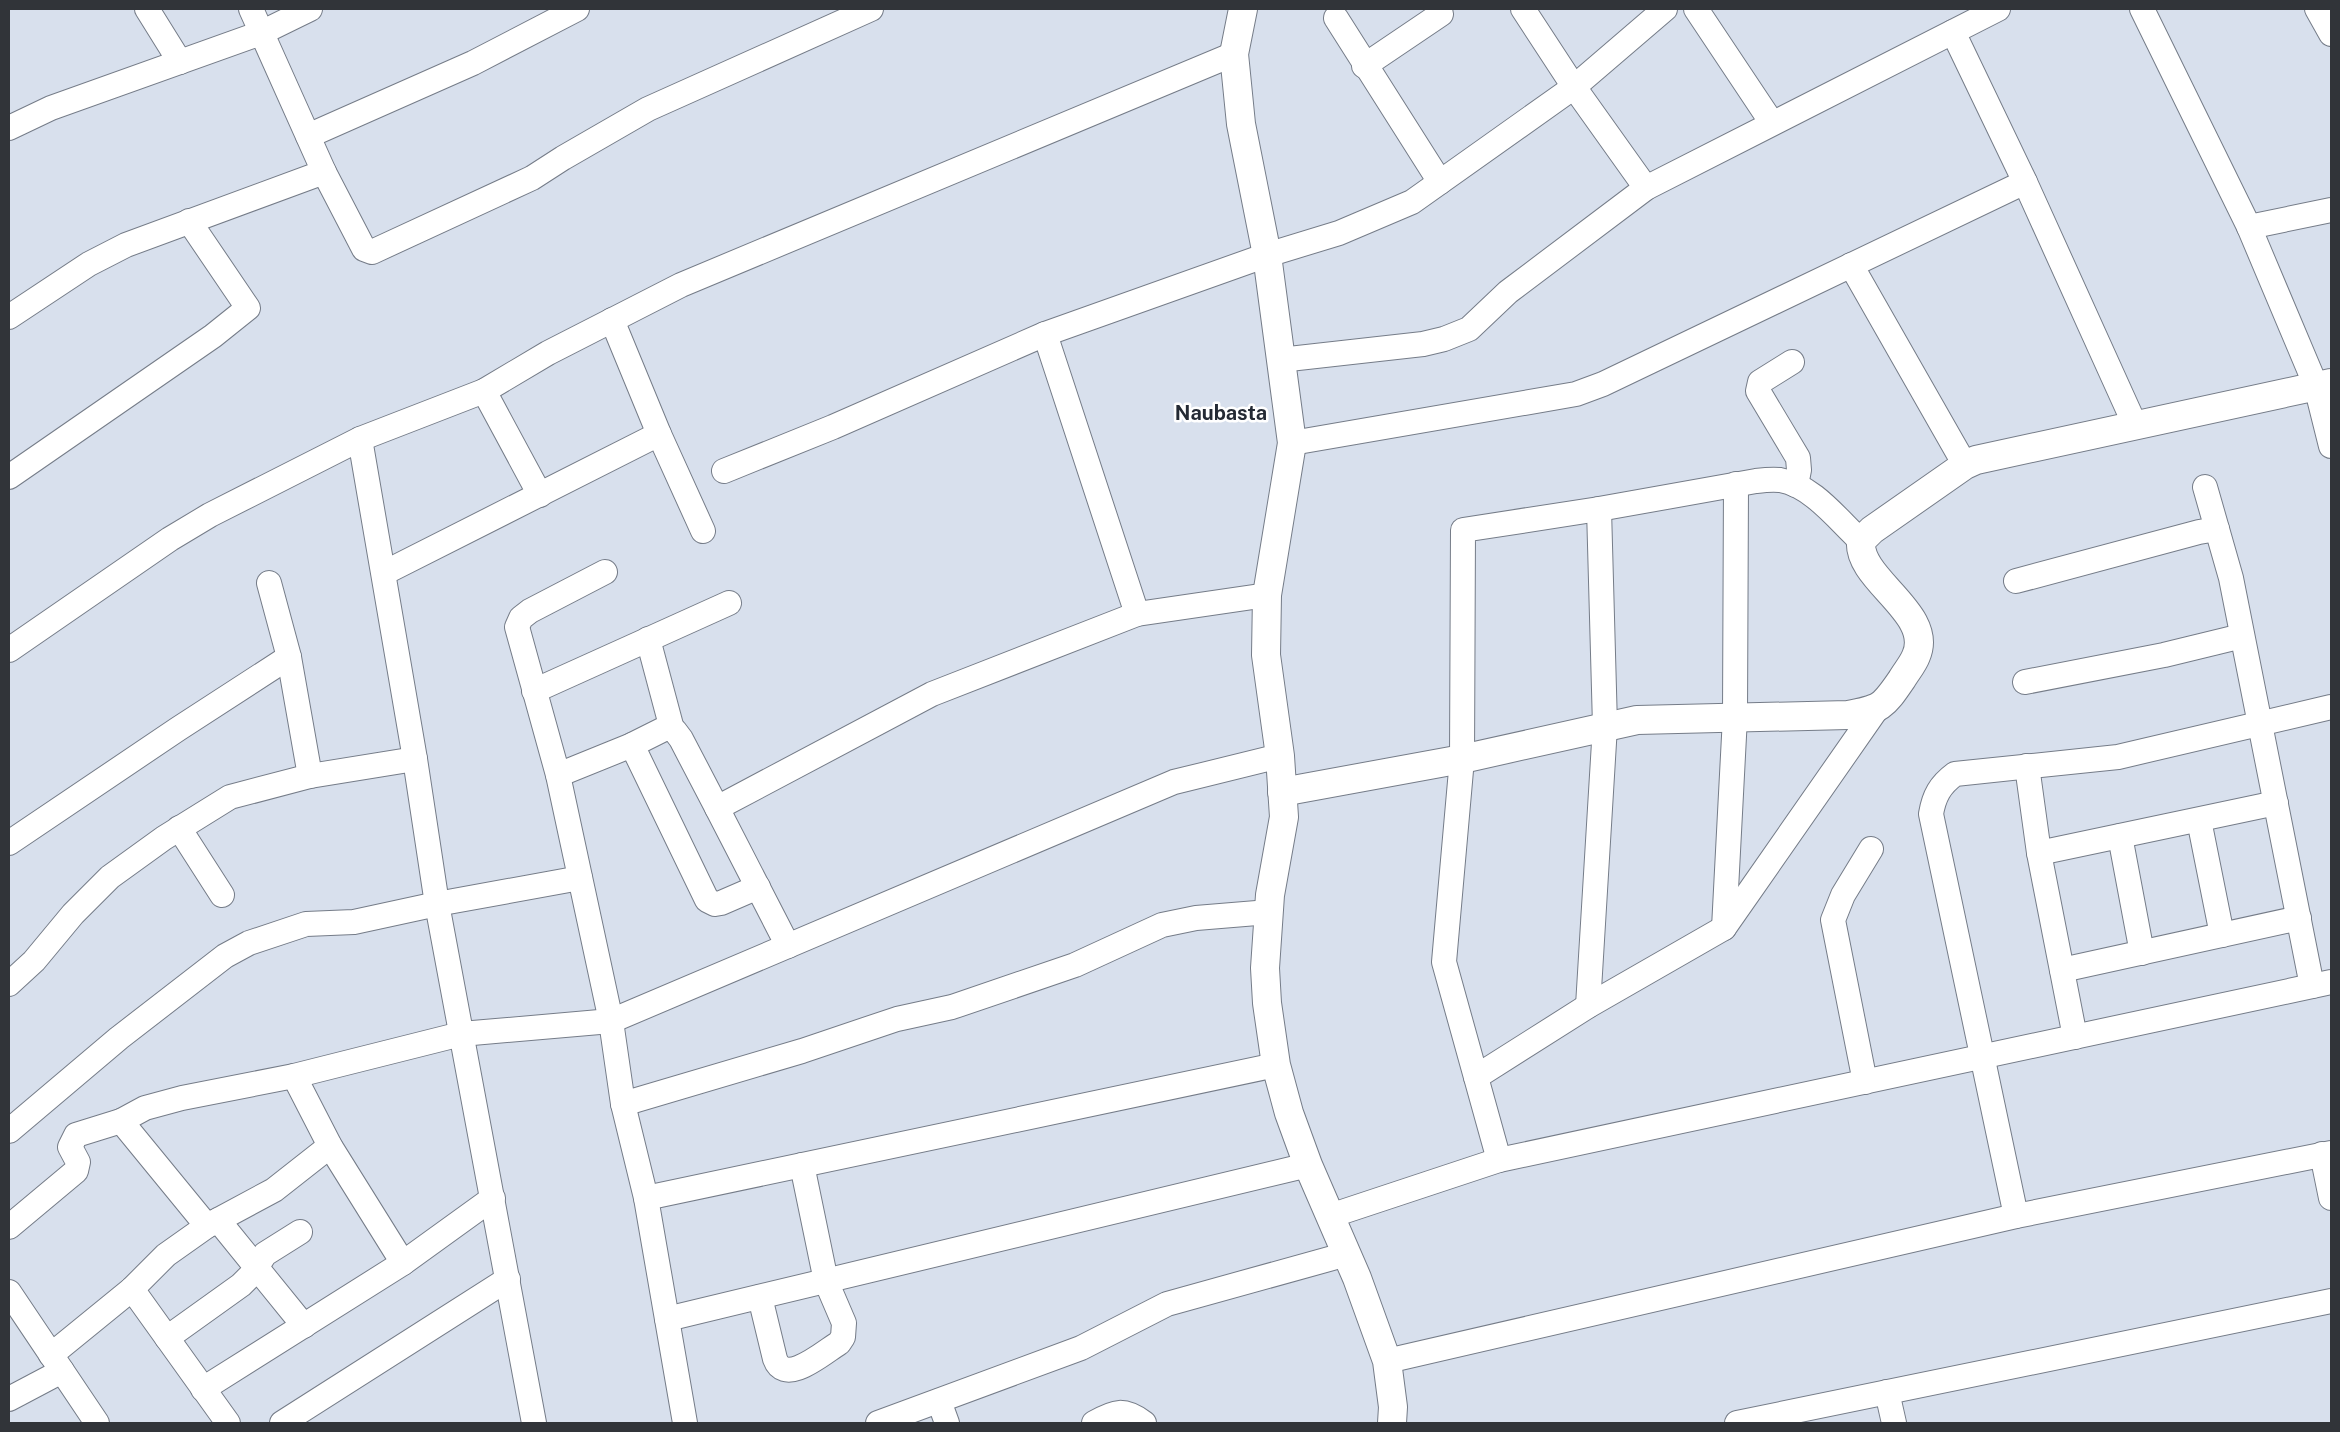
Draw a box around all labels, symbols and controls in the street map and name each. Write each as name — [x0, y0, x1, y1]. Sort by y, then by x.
district label: Naubasta — [1175, 401, 1267, 425]

